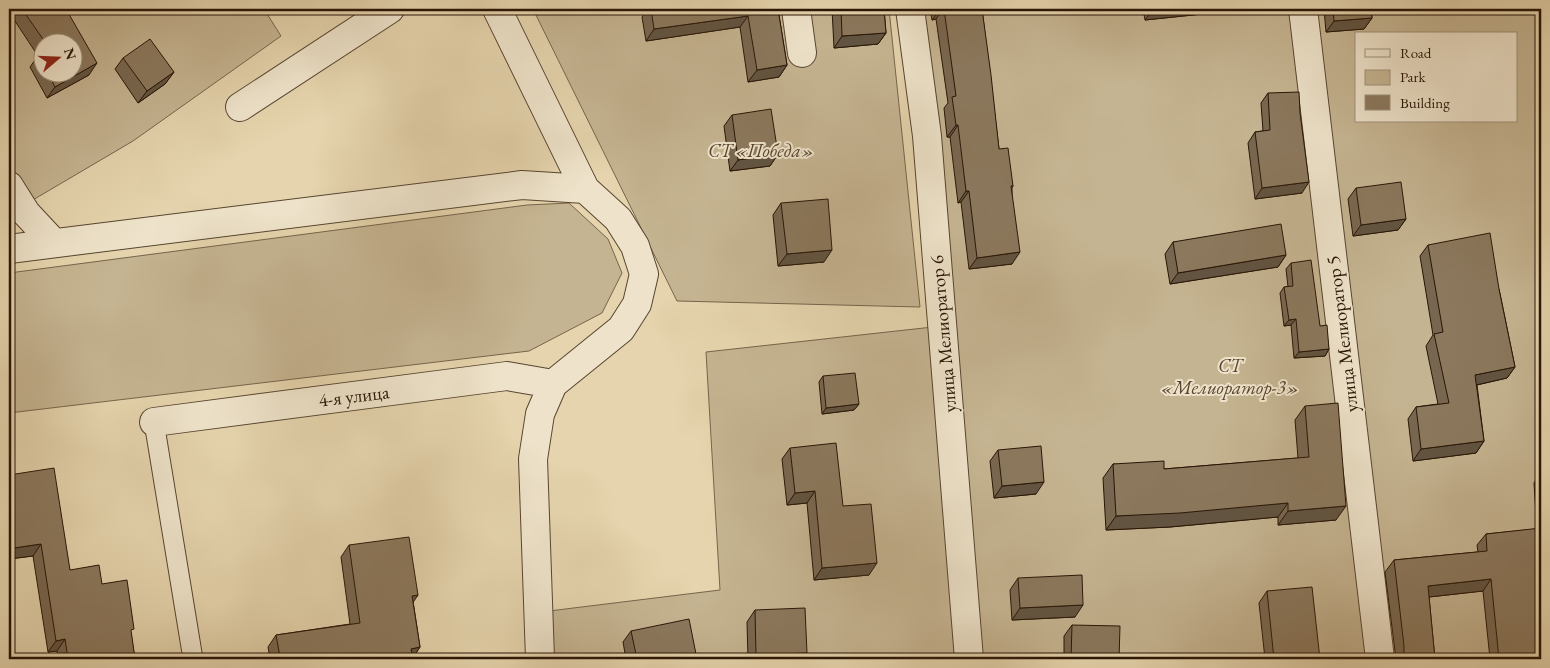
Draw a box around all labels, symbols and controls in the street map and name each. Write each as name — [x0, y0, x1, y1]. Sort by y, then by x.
north arrow — [32, 32, 82, 82]
legend — [1355, 32, 1518, 122]
text: Road — [1400, 43, 1432, 62]
text: N — [60, 45, 81, 63]
text: Park — [1400, 67, 1427, 86]
text: Building — [1400, 93, 1450, 112]
park label: СТ «Победа» — [708, 138, 814, 163]
street label: улица Мелиоратор 6 — [924, 254, 962, 414]
street label: улица Мелиоратор 5 — [1320, 254, 1364, 414]
park label: СТ «Мелиоратор-3» — [1161, 353, 1299, 400]
street label: 4-я улица — [317, 379, 391, 413]

